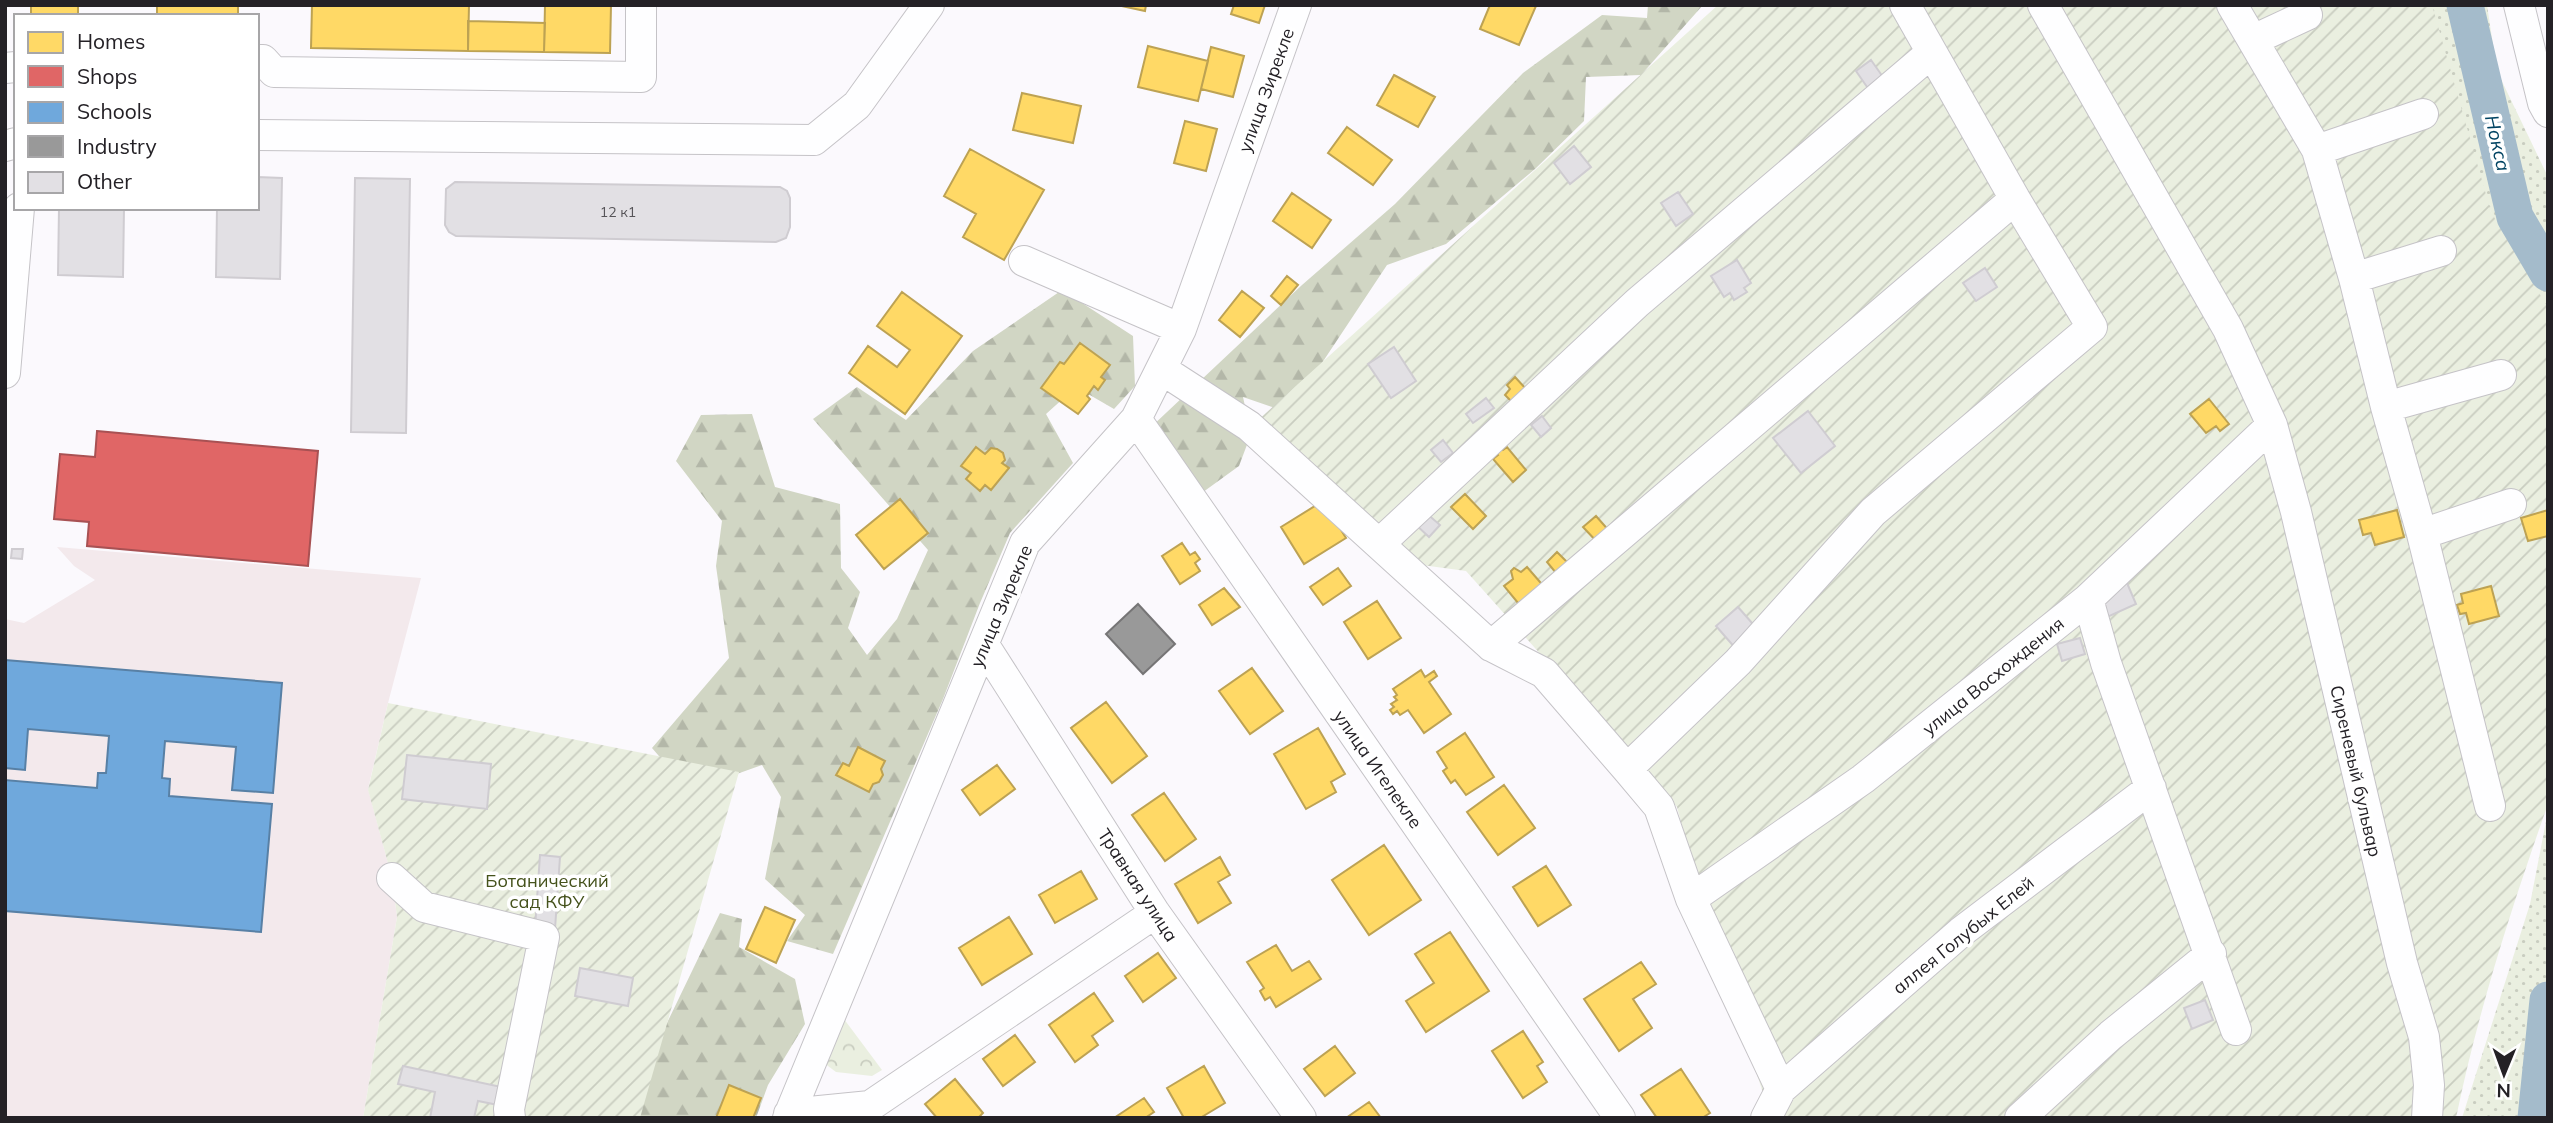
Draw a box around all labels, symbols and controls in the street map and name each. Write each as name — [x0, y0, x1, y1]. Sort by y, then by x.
legend — [14, 14, 259, 210]
street label: улица Зирекле — [1233, 25, 1299, 155]
text: Homes — [77, 28, 145, 54]
text: Shops — [77, 63, 137, 89]
text: Schools — [77, 98, 152, 124]
water label: Нокса — [2480, 113, 2516, 173]
text: Industry — [77, 133, 157, 159]
text: Other — [77, 168, 132, 194]
house number: 12 к1 — [600, 203, 636, 221]
street label: улица Зирекле — [965, 541, 1037, 671]
street label: улица Восхождения — [1917, 612, 2069, 740]
street label: Сиреневый бульвар — [2325, 683, 2387, 859]
street label: улица Игелекле — [1329, 705, 1427, 833]
street label: Травная улица — [1093, 824, 1183, 946]
park label: Ботанический сад КФУ — [485, 869, 609, 913]
street label: аллея Голубых Елей — [1888, 871, 2038, 999]
north arrow — [2469, 1039, 2539, 1109]
text: N — [2496, 1079, 2511, 1103]

